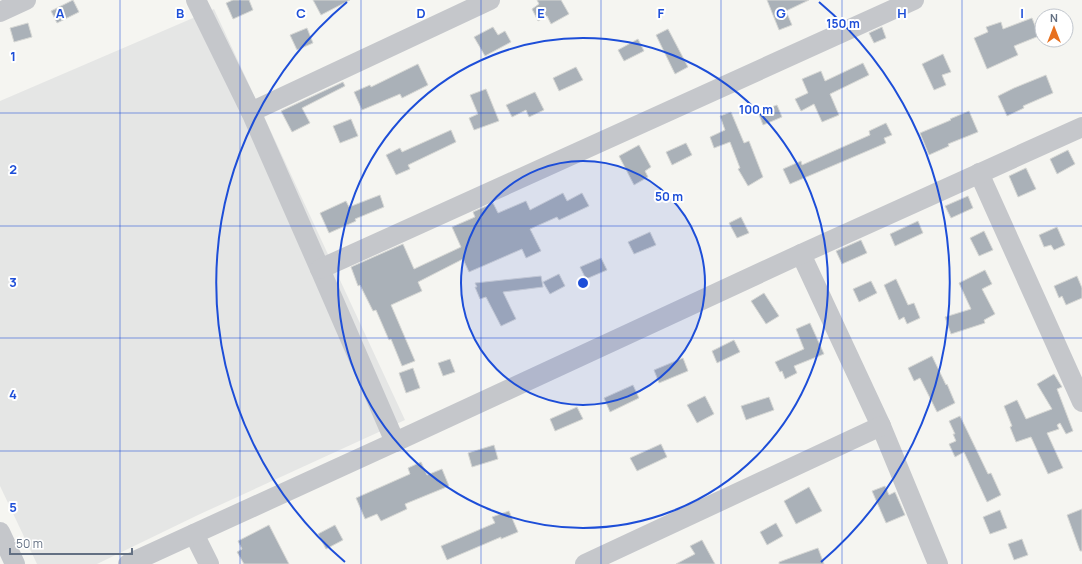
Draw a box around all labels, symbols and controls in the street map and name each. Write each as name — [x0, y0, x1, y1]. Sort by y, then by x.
text: A — [56, 4, 65, 22]
text: B — [176, 4, 184, 22]
text: C — [296, 4, 306, 22]
text: D — [416, 4, 426, 22]
text: E — [537, 4, 545, 22]
text: F — [658, 4, 665, 22]
text: G — [776, 4, 786, 22]
text: H — [897, 4, 907, 22]
text: I — [1020, 4, 1024, 22]
north arrow — [1034, 8, 1074, 48]
text: N — [1050, 10, 1058, 25]
text: 150 m — [826, 15, 860, 32]
text: 1 — [10, 47, 16, 65]
text: 100 m — [739, 101, 773, 118]
text: 2 — [9, 160, 17, 178]
text: 50 m — [655, 188, 683, 205]
text: 3 — [9, 273, 17, 291]
centre of rings — [576, 276, 590, 290]
text: 4 — [9, 385, 17, 403]
text: 5 — [9, 498, 17, 516]
scale bar — [10, 530, 132, 556]
text: 50 m — [16, 535, 43, 552]

